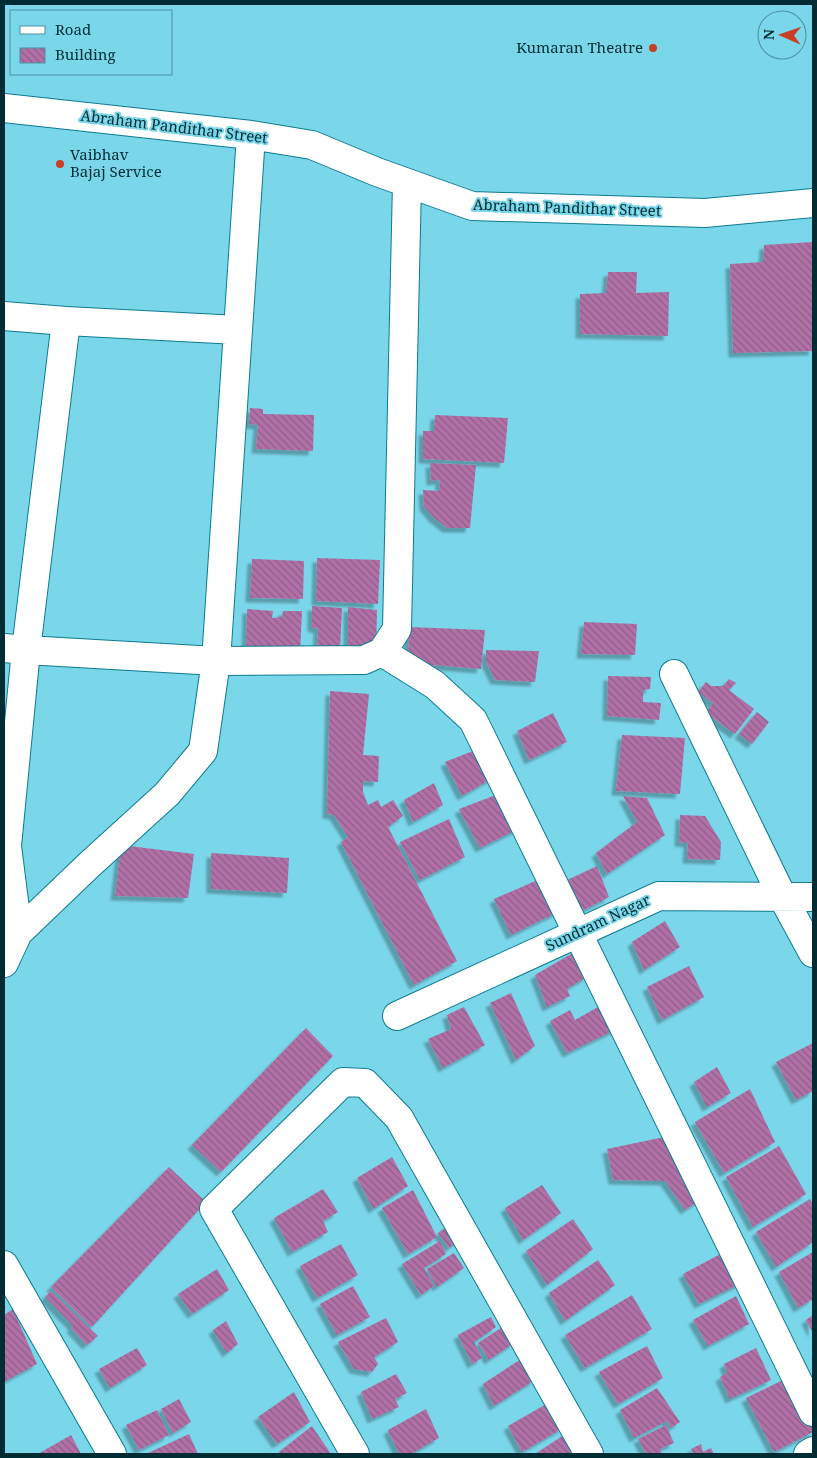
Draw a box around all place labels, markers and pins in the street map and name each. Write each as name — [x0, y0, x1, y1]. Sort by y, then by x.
place label: Kumaran Theatre — [516, 37, 643, 57]
marker: Kumaran Theatre — [647, 42, 659, 54]
place label: Vaibhav Bajaj Service — [70, 144, 162, 181]
marker: Vaibhav Bajaj Service — [54, 158, 66, 170]

